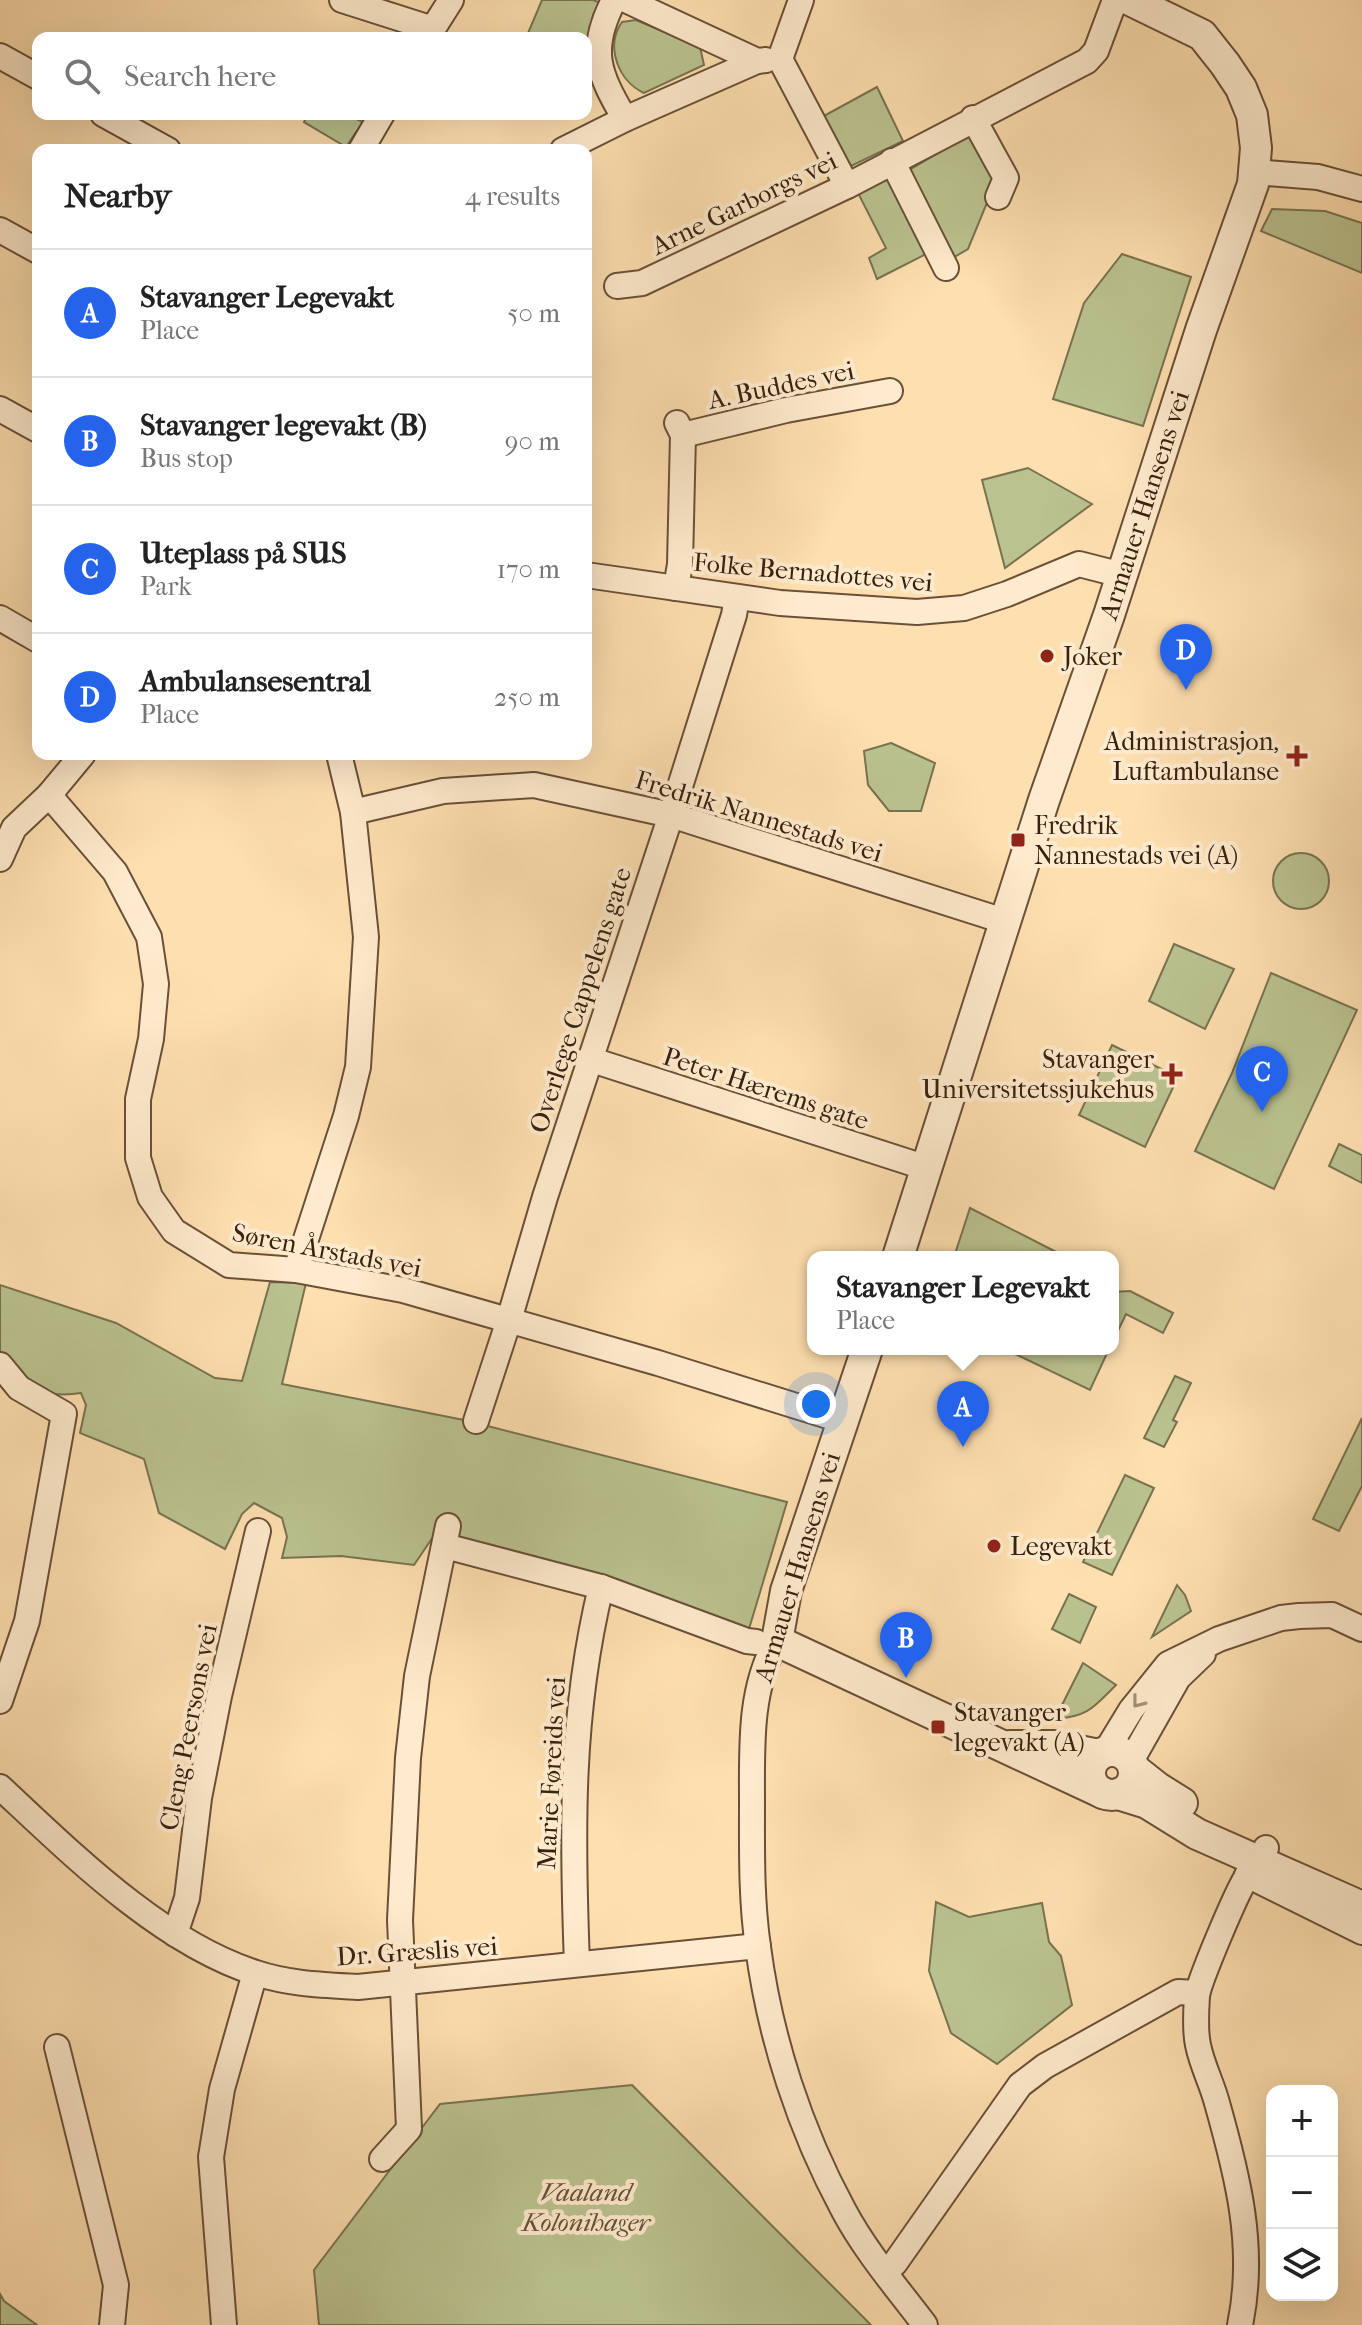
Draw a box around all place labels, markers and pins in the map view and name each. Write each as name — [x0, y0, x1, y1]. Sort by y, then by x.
pin: D — [1160, 624, 1212, 690]
place label: Joker — [1061, 641, 1122, 672]
marker: Joker — [1038, 647, 1056, 665]
place label: Administrasjon, Luftambulanse — [1103, 726, 1279, 787]
marker: Administrasjon, Luftambulanse — [1286, 745, 1308, 767]
place label: Fredrik Nannestads vei (A) — [1034, 810, 1238, 871]
marker: Fredrik Nannestads vei (A) — [1009, 831, 1027, 849]
place label: Stavanger Universitetssjukehus — [922, 1044, 1154, 1105]
pin: C — [1236, 1046, 1288, 1112]
marker: Stavanger Universitetssjukehus — [1161, 1063, 1183, 1085]
pin: A — [937, 1381, 989, 1447]
place label: Legevakt — [1010, 1531, 1113, 1562]
marker: Legevakt — [985, 1537, 1003, 1555]
pin: B — [880, 1612, 932, 1678]
place label: Stavanger legevakt (A) — [953, 1697, 1085, 1758]
marker: Stavanger legevakt (A) — [929, 1718, 947, 1736]

